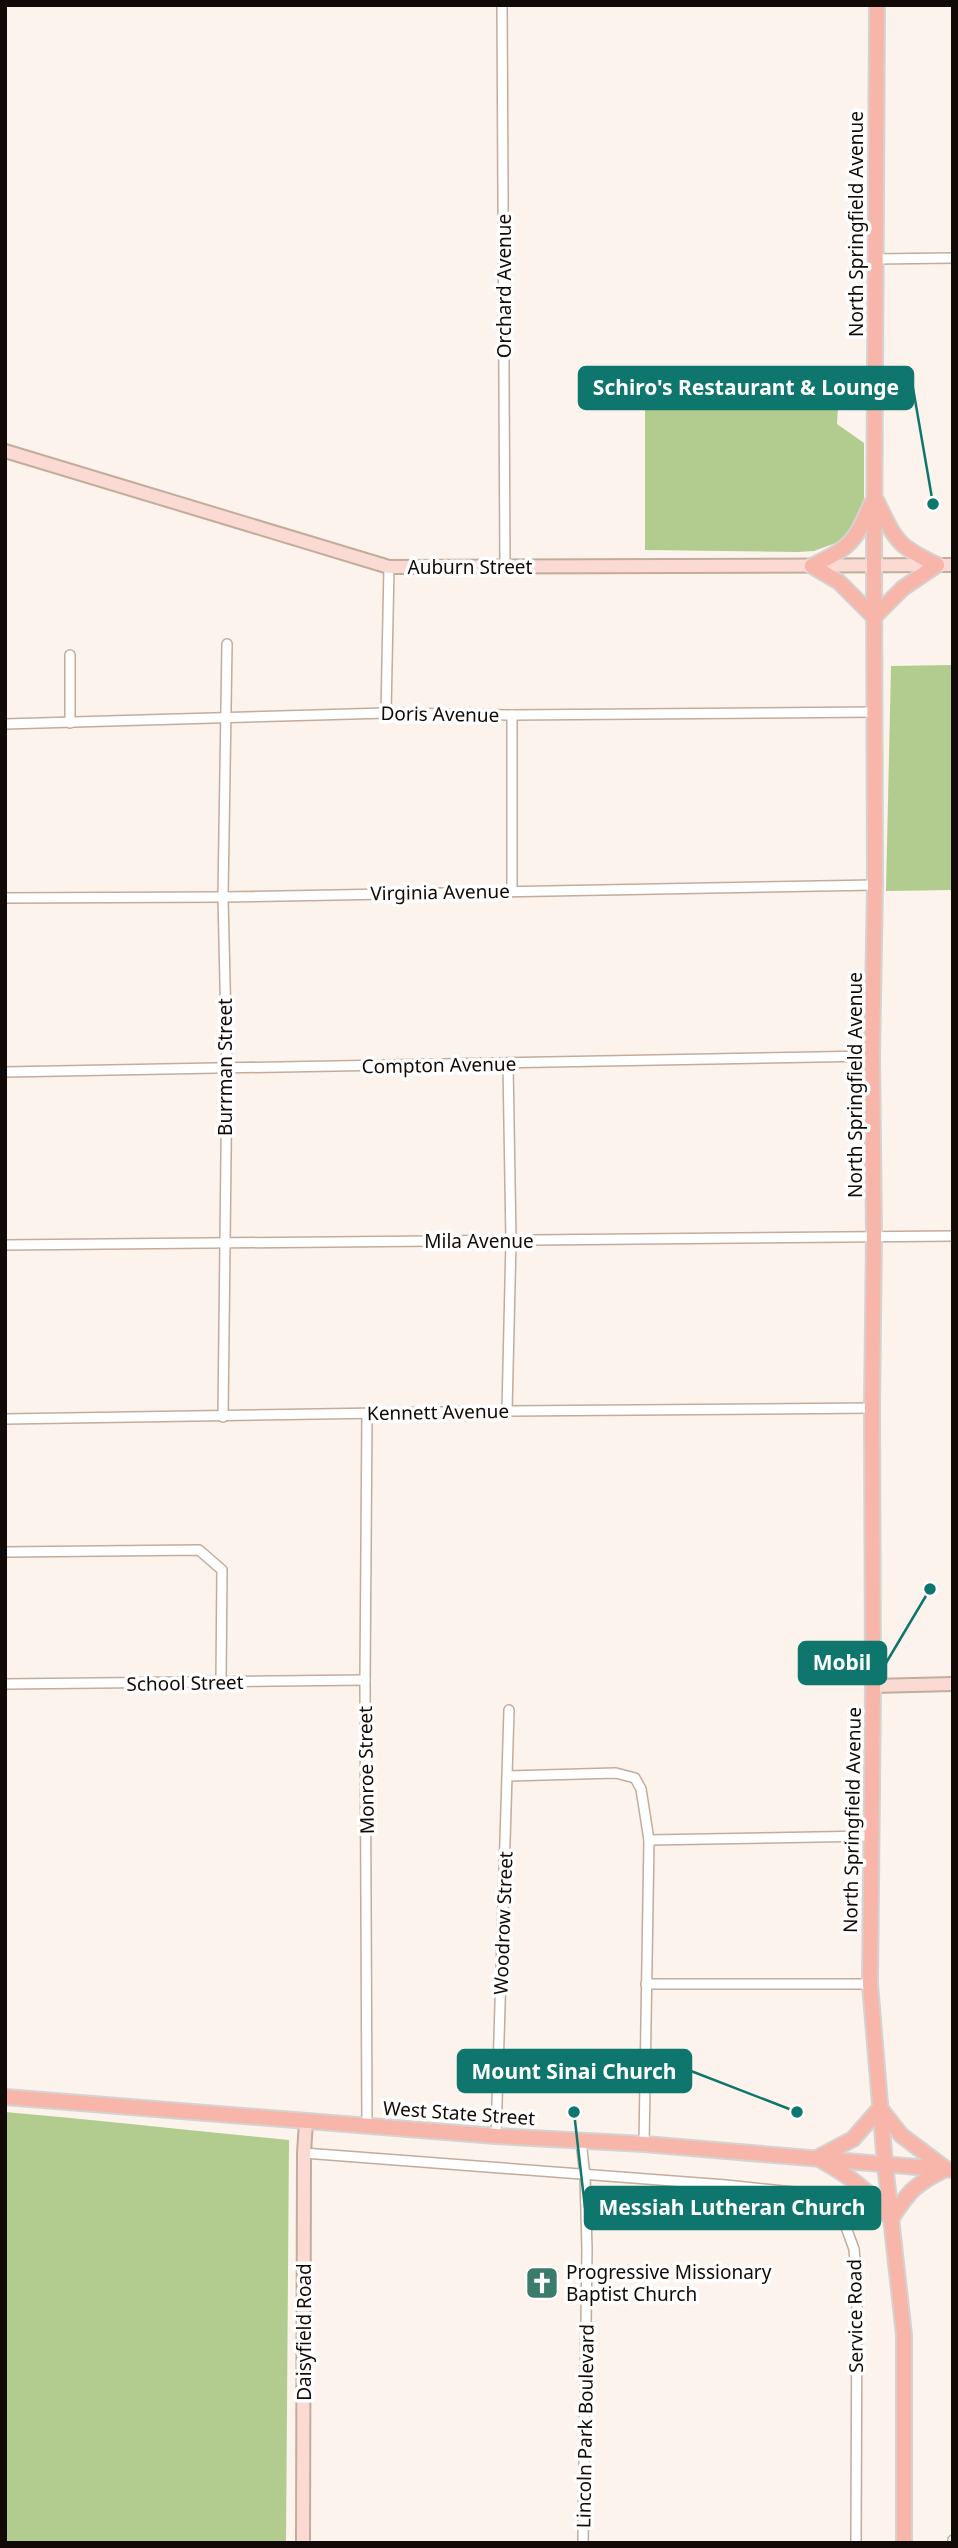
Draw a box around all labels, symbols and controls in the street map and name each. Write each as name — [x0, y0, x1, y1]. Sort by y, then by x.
street label: North Springfield Avenue — [843, 111, 869, 337]
street label: Orchard Avenue — [491, 214, 517, 358]
callout: Schiro's Restaurant & Lounge — [579, 367, 913, 409]
text: Schiro's Restaurant & Lounge — [593, 373, 899, 401]
street label: Auburn Street — [408, 554, 533, 580]
street label: Doris Avenue — [380, 700, 500, 728]
street label: Virginia Avenue — [370, 878, 510, 906]
street label: North Springfield Avenue — [842, 972, 868, 1198]
street label: Burrman Street — [212, 998, 238, 1136]
street label: Compton Avenue — [361, 1051, 517, 1079]
street label: Mila Avenue — [424, 1228, 534, 1254]
street label: Kennett Avenue — [367, 1398, 509, 1426]
callout: Mobil — [799, 1642, 886, 1684]
text: Mobil — [813, 1648, 871, 1676]
street label: School Street — [126, 1669, 244, 1697]
street label: Monroe Street — [352, 1706, 380, 1834]
street label: North Springfield Avenue — [837, 1707, 867, 1933]
street label: Woodrow Street — [488, 1851, 519, 1995]
callout: Mount Sinai Church — [458, 2050, 691, 2092]
text: Mount Sinai Church — [472, 2057, 676, 2085]
street label: West State Street — [382, 2095, 536, 2131]
callout: Messiah Lutheran Church — [585, 2187, 880, 2229]
text: Messiah Lutheran Church — [599, 2193, 865, 2221]
place label: Progressive Missionary Baptist Church — [566, 2259, 772, 2307]
street label: Service Road — [841, 2259, 869, 2373]
street label: Daisyfield Road — [291, 2263, 317, 2401]
church icon: Progressive Missionary Baptist Church — [523, 2264, 561, 2302]
street label: Lincoln Park Boulevard — [570, 2324, 600, 2528]

